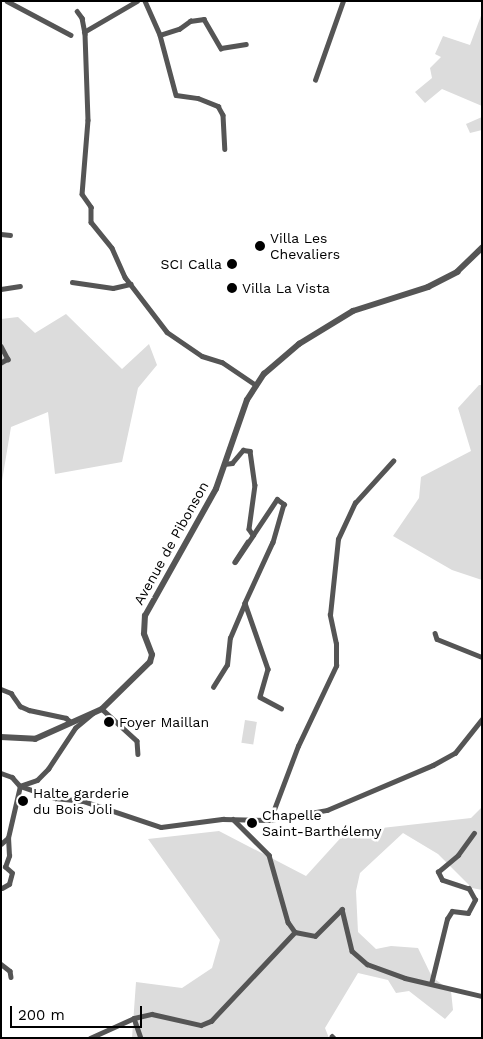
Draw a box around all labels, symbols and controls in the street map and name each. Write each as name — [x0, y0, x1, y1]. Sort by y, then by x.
place label: Villa Les Chevaliers — [270, 230, 340, 262]
marker: Villa Les Chevaliers — [254, 240, 266, 252]
place label: SCI Calla — [160, 256, 222, 272]
marker: SCI Calla — [226, 258, 238, 270]
place label: Villa La Vista — [242, 280, 331, 296]
marker: Villa La Vista — [226, 282, 238, 294]
street label: Avenue de Pibonson — [130, 478, 212, 608]
place label: Foyer Maillan — [119, 714, 209, 730]
marker: Foyer Maillan — [103, 716, 115, 728]
place label: Halte garderie du Bois Joli — [33, 785, 129, 818]
marker: Halte garderie du Bois Joli — [17, 795, 29, 807]
place label: Chapelle Saint-Barthélemy — [262, 807, 382, 840]
marker: Chapelle Saint-Barthélemy — [246, 817, 258, 829]
scale bar — [12, 996, 145, 1028]
text: 200 m — [18, 1006, 65, 1024]

